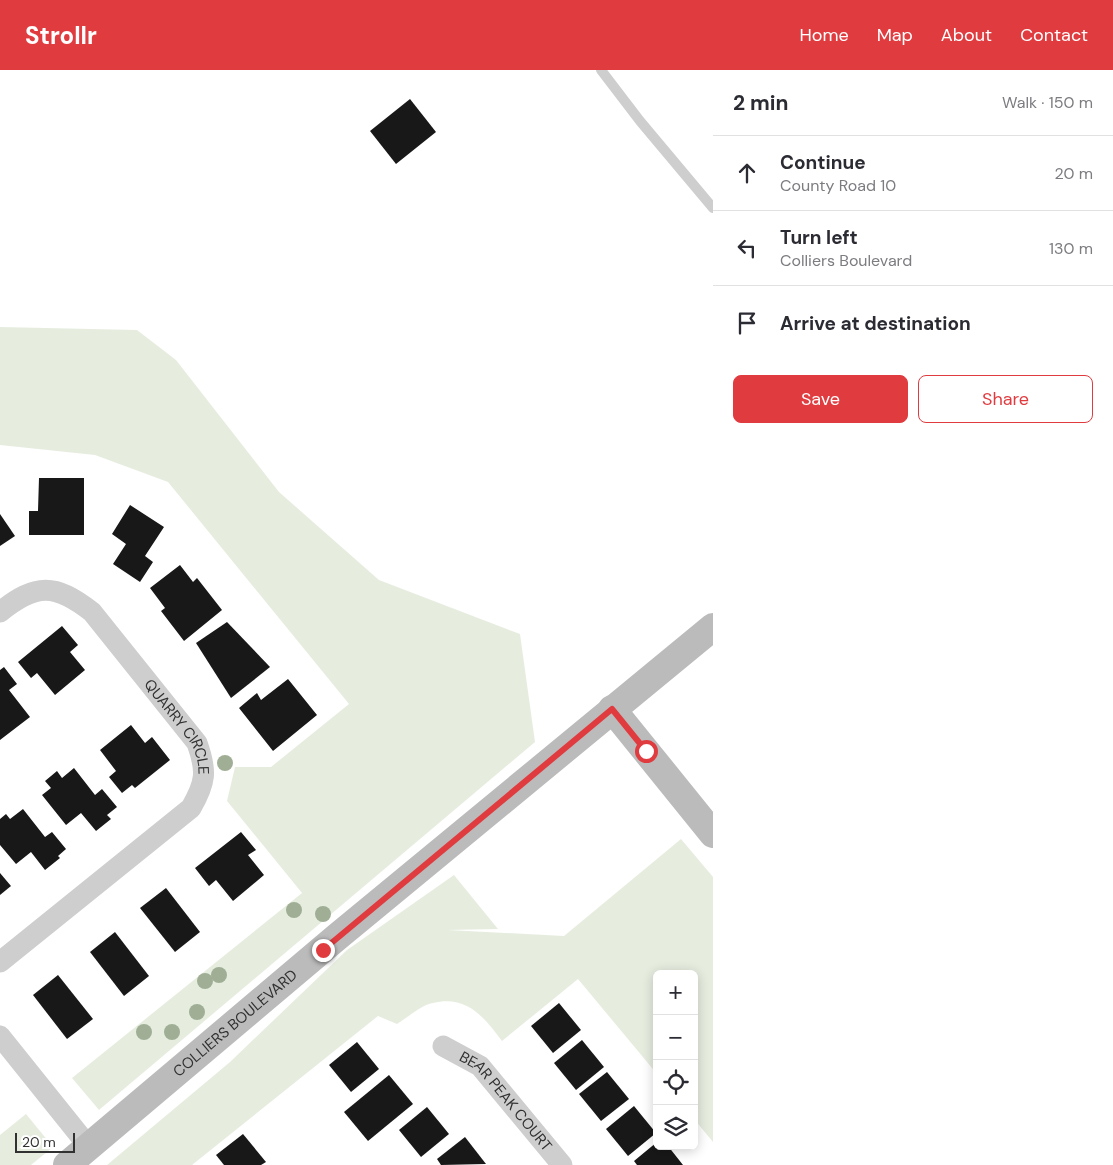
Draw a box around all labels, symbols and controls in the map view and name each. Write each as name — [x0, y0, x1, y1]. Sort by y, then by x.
text: Strollr — [25, 20, 97, 51]
text: Home — [799, 23, 849, 47]
text: Map — [877, 23, 913, 47]
text: About — [941, 23, 992, 47]
text: Contact — [1020, 23, 1088, 47]
text: 2 min — [733, 89, 789, 117]
text: Walk · 150 m — [1002, 92, 1093, 113]
text: Continue — [780, 150, 866, 175]
icon: ahead — [733, 159, 761, 187]
text: 20 m — [1054, 163, 1093, 184]
text: County Road 10 — [780, 175, 896, 196]
text: Turn left — [780, 225, 858, 250]
icon: left — [733, 234, 761, 262]
text: 130 m — [1049, 238, 1093, 259]
text: Colliers Boulevard — [780, 250, 912, 271]
icon: arrive — [733, 309, 761, 337]
text: Arrive at destination — [780, 311, 971, 336]
button: Save — [733, 375, 908, 423]
button: Share — [918, 375, 1093, 423]
street label: QUARRY CIRCLE — [140, 675, 214, 775]
route start — [635, 740, 658, 763]
route end — [312, 939, 335, 962]
street label: COLLIERS BOULEVARD — [169, 965, 301, 1081]
map controls — [653, 970, 698, 1150]
button: + — [653, 970, 698, 1015]
button: − — [653, 1015, 698, 1060]
street label: BEAR PEAK COURT — [456, 1047, 557, 1155]
button: locate — [653, 1060, 698, 1105]
button: layers — [653, 1105, 698, 1150]
scale bar — [15, 1130, 75, 1153]
text: 20 m — [22, 1133, 56, 1151]

